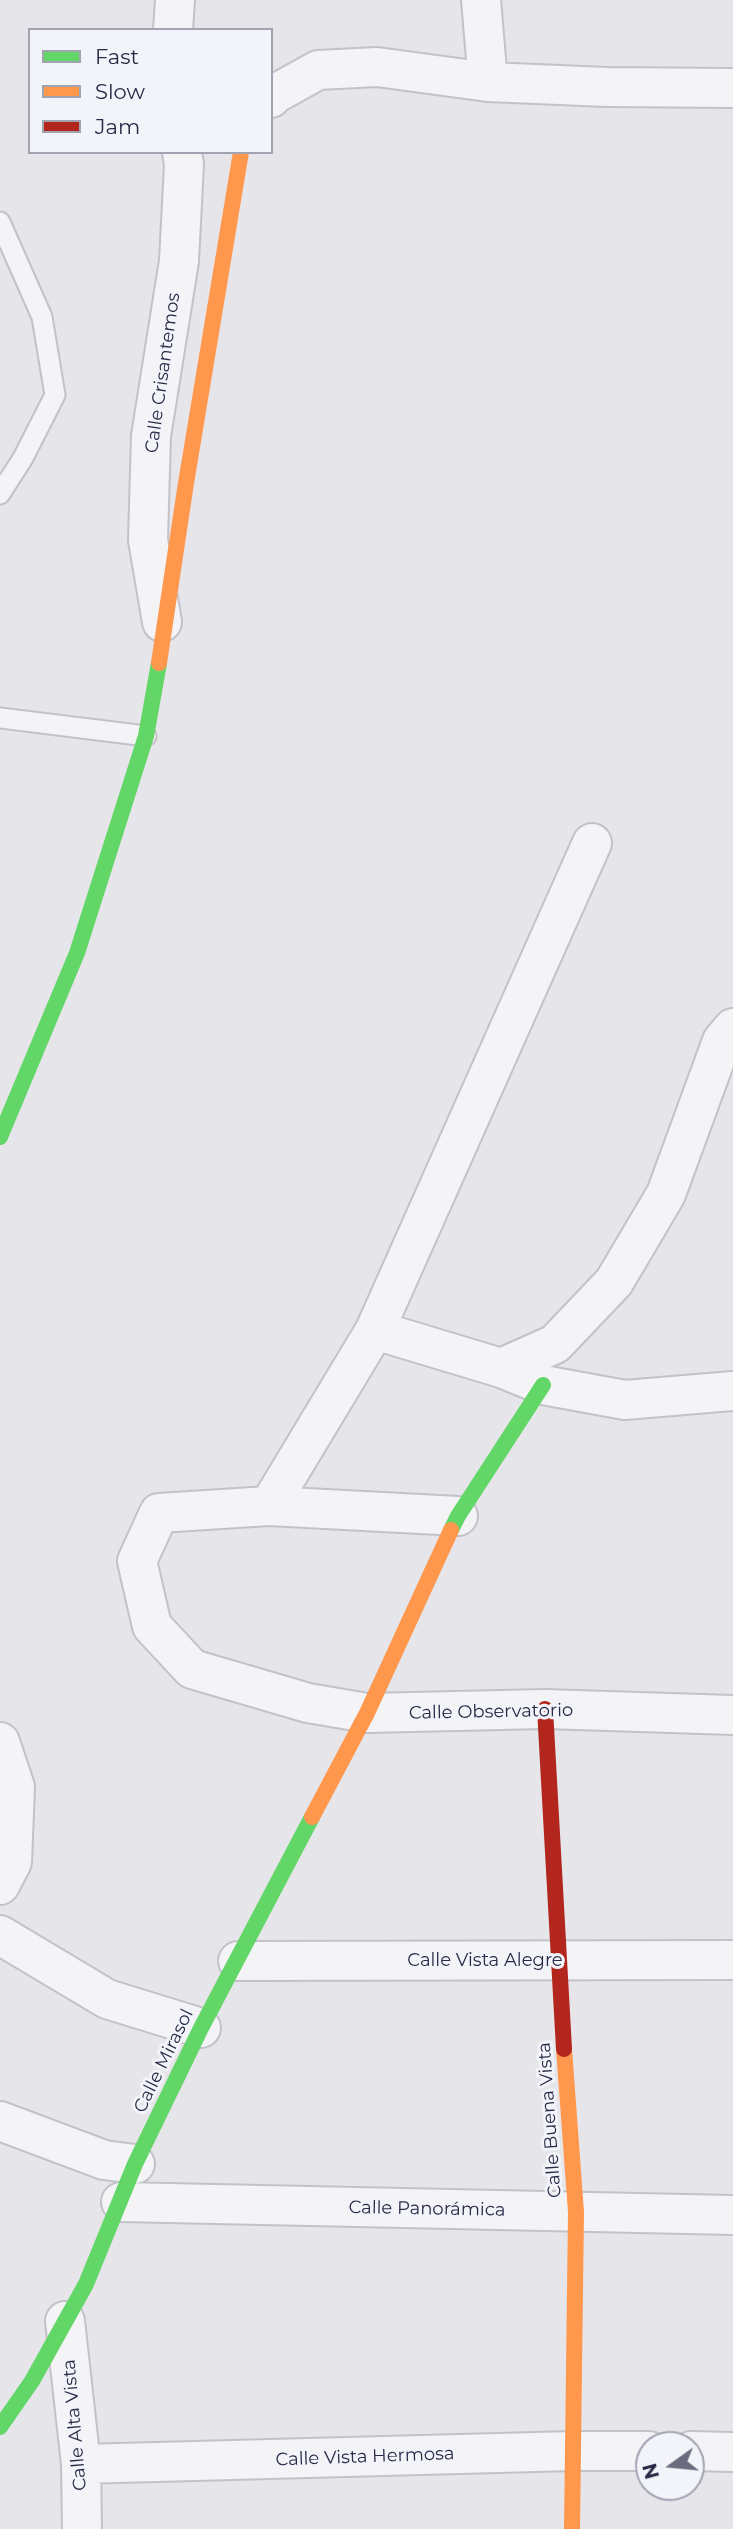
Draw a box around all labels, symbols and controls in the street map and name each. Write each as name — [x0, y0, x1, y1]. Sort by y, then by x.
legend — [28, 28, 273, 154]
text: Fast — [95, 44, 139, 69]
text: Slow — [95, 79, 145, 104]
text: Jam — [95, 114, 140, 139]
street label: Calle Crisantemos — [141, 291, 185, 455]
street label: Calle Observatorio — [409, 1700, 573, 1724]
street label: Calle Vista Alegre — [407, 1950, 563, 1972]
street label: Calle Mirasol — [130, 2006, 198, 2116]
street label: Calle Buena Vista — [534, 2041, 566, 2199]
street label: Calle Panorámica — [348, 2197, 506, 2221]
street label: Calle Alta Vista — [58, 2358, 92, 2492]
north arrow — [635, 2431, 705, 2501]
street label: Calle Vista Hermosa — [275, 2443, 455, 2471]
text: N — [638, 2461, 664, 2481]

